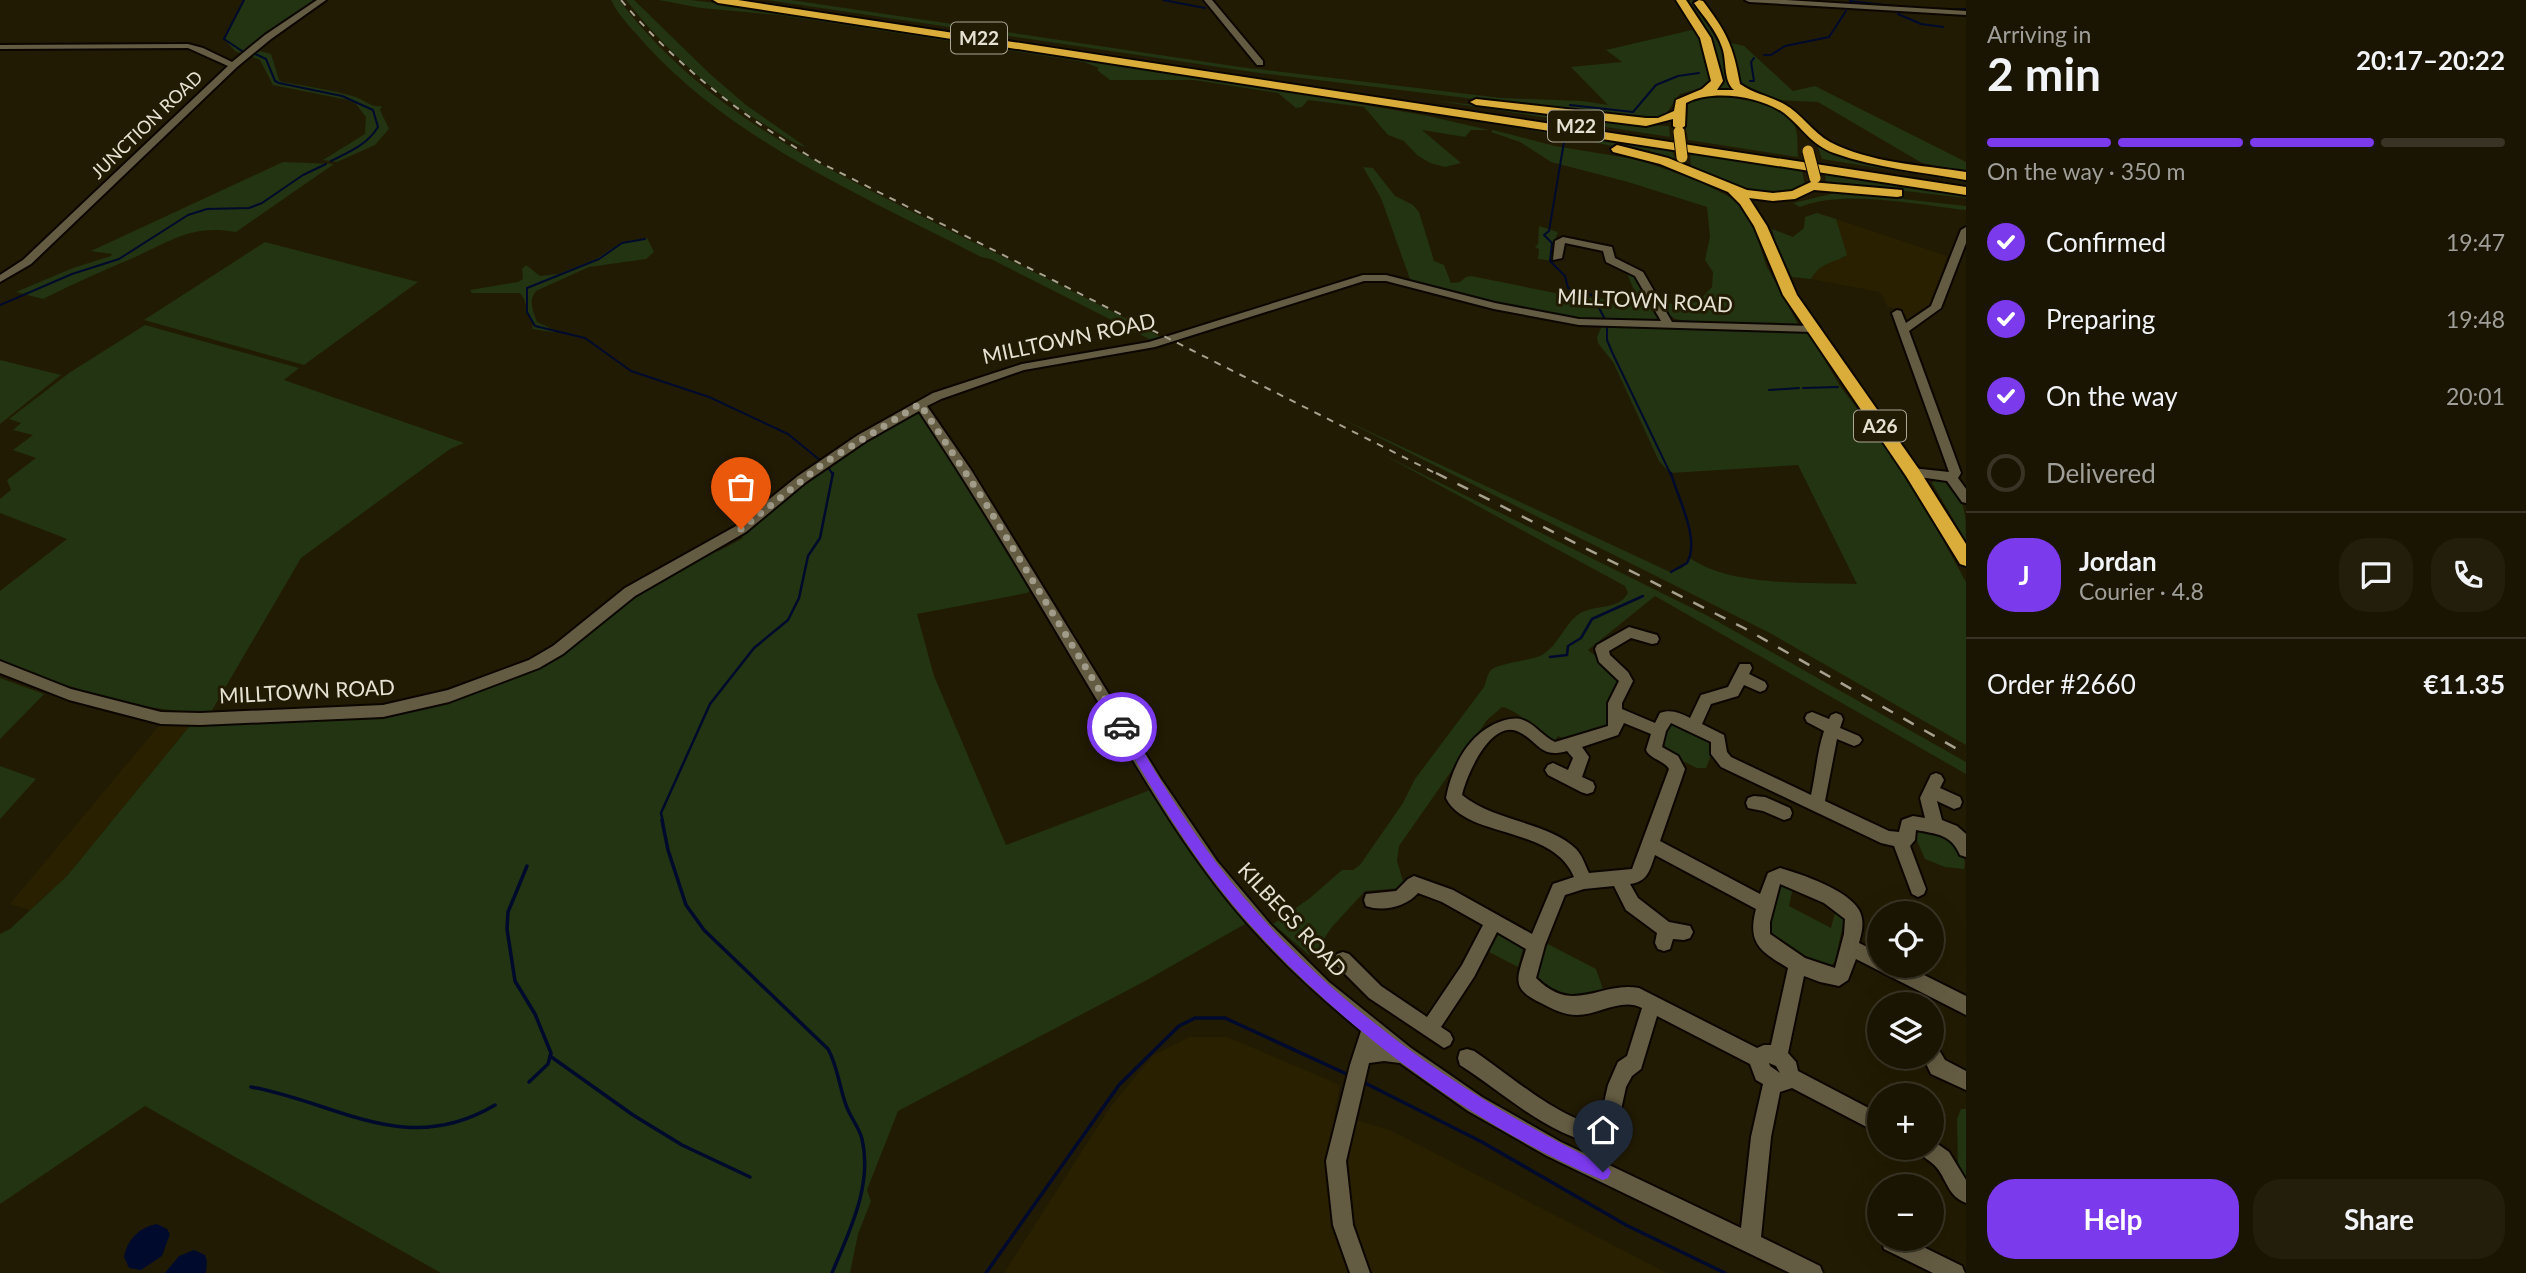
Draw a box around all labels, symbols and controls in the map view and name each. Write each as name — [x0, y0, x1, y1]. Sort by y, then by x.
text: Arriving in — [1987, 20, 2091, 48]
road number: M22 — [951, 22, 1007, 54]
text: 20:17–20:22 — [2356, 44, 2505, 76]
text: 2 min — [1987, 46, 2101, 101]
street label: JUNCTION ROAD — [86, 66, 207, 183]
road number: M22 — [1548, 110, 1604, 142]
text: On the way · 350 m — [1987, 157, 2186, 185]
icon: check — [1987, 223, 2025, 261]
text: Confirmed — [2046, 226, 2166, 258]
text: 19:47 — [2446, 228, 2505, 256]
street label: MILLTOWN ROAD — [1557, 282, 1734, 317]
icon: check — [1987, 300, 2025, 338]
text: Preparing — [2046, 303, 2155, 335]
text: 19:48 — [2446, 305, 2505, 333]
street label: MILLTOWN ROAD — [980, 307, 1157, 368]
icon: check — [1987, 377, 2025, 415]
text: On the way — [2046, 380, 2178, 412]
text: 20:01 — [2446, 382, 2505, 410]
road number: A26 — [1854, 410, 1906, 442]
pin — [711, 457, 771, 529]
text: Delivered — [2046, 457, 2156, 489]
icon: bag — [722, 468, 760, 506]
button: chat — [2339, 538, 2413, 612]
button: phone — [2431, 538, 2505, 612]
text: Jordan — [2079, 545, 2157, 577]
text: J — [2018, 559, 2030, 591]
text: Courier · 4.8 — [2079, 577, 2204, 605]
text: Order #2660 — [1987, 668, 2136, 700]
text: €11.35 — [2423, 668, 2505, 700]
street label: MILLTOWN ROAD — [218, 673, 395, 708]
courier — [1087, 692, 1157, 762]
icon: car — [1103, 708, 1141, 746]
street label: KILBEGS ROAD — [1234, 856, 1353, 982]
map controls — [1867, 901, 1944, 1251]
button: locate — [1867, 901, 1944, 978]
button: layers — [1867, 992, 1944, 1069]
button: + — [1867, 1083, 1944, 1160]
pin — [1573, 1100, 1633, 1172]
icon: home — [1584, 1111, 1622, 1149]
button: − — [1867, 1174, 1944, 1251]
button: Help — [1987, 1179, 2239, 1259]
button: Share — [2253, 1179, 2505, 1259]

